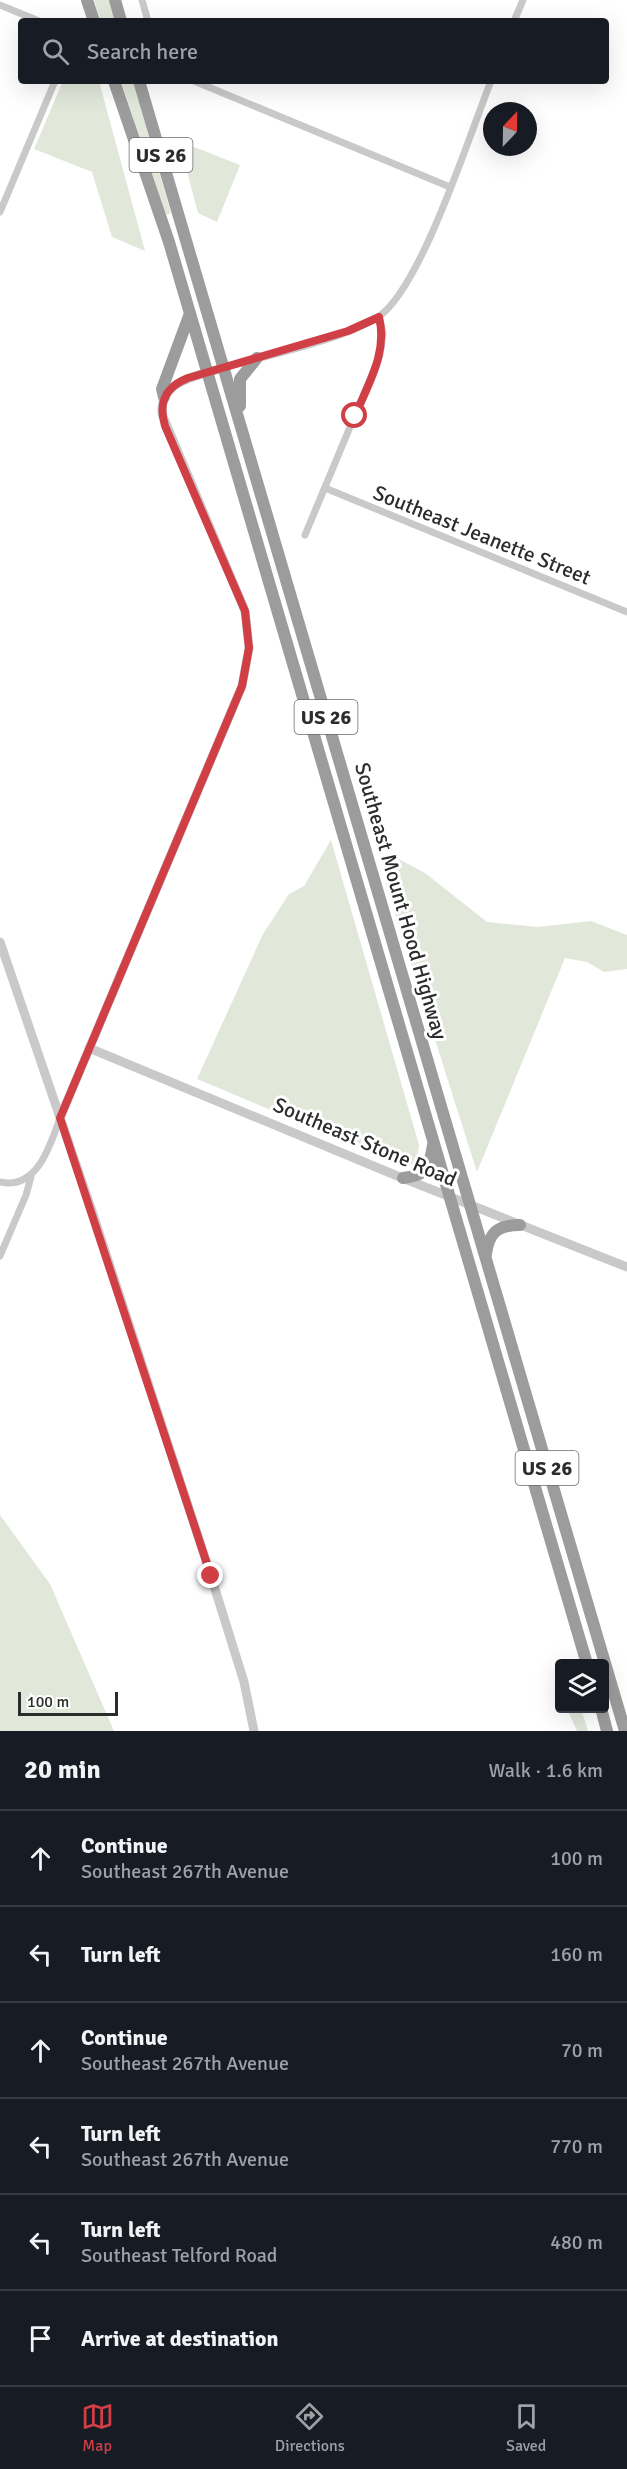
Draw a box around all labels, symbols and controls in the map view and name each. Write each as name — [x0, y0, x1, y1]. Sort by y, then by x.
search box — [18, 18, 609, 84]
icon: search — [39, 35, 72, 68]
text: Search here — [87, 38, 198, 65]
north arrow — [483, 102, 537, 156]
road number: US 26 — [130, 138, 192, 172]
route start — [341, 402, 367, 428]
street label: Southeast Jeanette Street — [370, 479, 594, 591]
road number: US 26 — [294, 700, 358, 734]
street label: Southeast Mount Hood Highway — [349, 760, 453, 1043]
street label: Southeast Stone Road — [270, 1092, 460, 1192]
road number: US 26 — [516, 1451, 578, 1485]
route end — [197, 1562, 223, 1588]
map controls — [555, 1659, 609, 1713]
button: layers — [555, 1659, 609, 1713]
scale bar — [18, 1689, 118, 1716]
text: 100 m — [27, 1692, 69, 1712]
text: 20 min — [24, 1754, 101, 1786]
text: Walk · 1.6 km — [489, 1758, 603, 1783]
text: Continue — [81, 1832, 168, 1859]
icon: ahead — [24, 1842, 57, 1875]
text: 100 m — [550, 1846, 603, 1871]
text: Southeast 267th Avenue — [81, 1859, 289, 1884]
icon: left — [24, 1938, 57, 1971]
text: Turn left — [81, 1941, 161, 1968]
text: 160 m — [550, 1942, 603, 1967]
text: Continue — [81, 2024, 168, 2051]
icon: ahead — [24, 2034, 57, 2067]
text: 70 m — [561, 2038, 603, 2063]
text: Southeast 267th Avenue — [81, 2051, 289, 2076]
text: Turn left — [81, 2120, 161, 2147]
icon: left — [24, 2130, 57, 2163]
text: 770 m — [550, 2134, 603, 2159]
text: Southeast 267th Avenue — [81, 2147, 289, 2172]
text: Turn left — [81, 2216, 161, 2243]
icon: left — [24, 2226, 57, 2259]
text: 480 m — [550, 2230, 603, 2255]
text: Southeast Telford Road — [81, 2243, 277, 2268]
icon: arrive — [24, 2322, 57, 2355]
text: Arrive at destination — [81, 2325, 278, 2352]
tab: Map — [81, 2400, 114, 2456]
tab: Directions — [275, 2400, 345, 2456]
tab: Saved — [506, 2400, 546, 2456]

